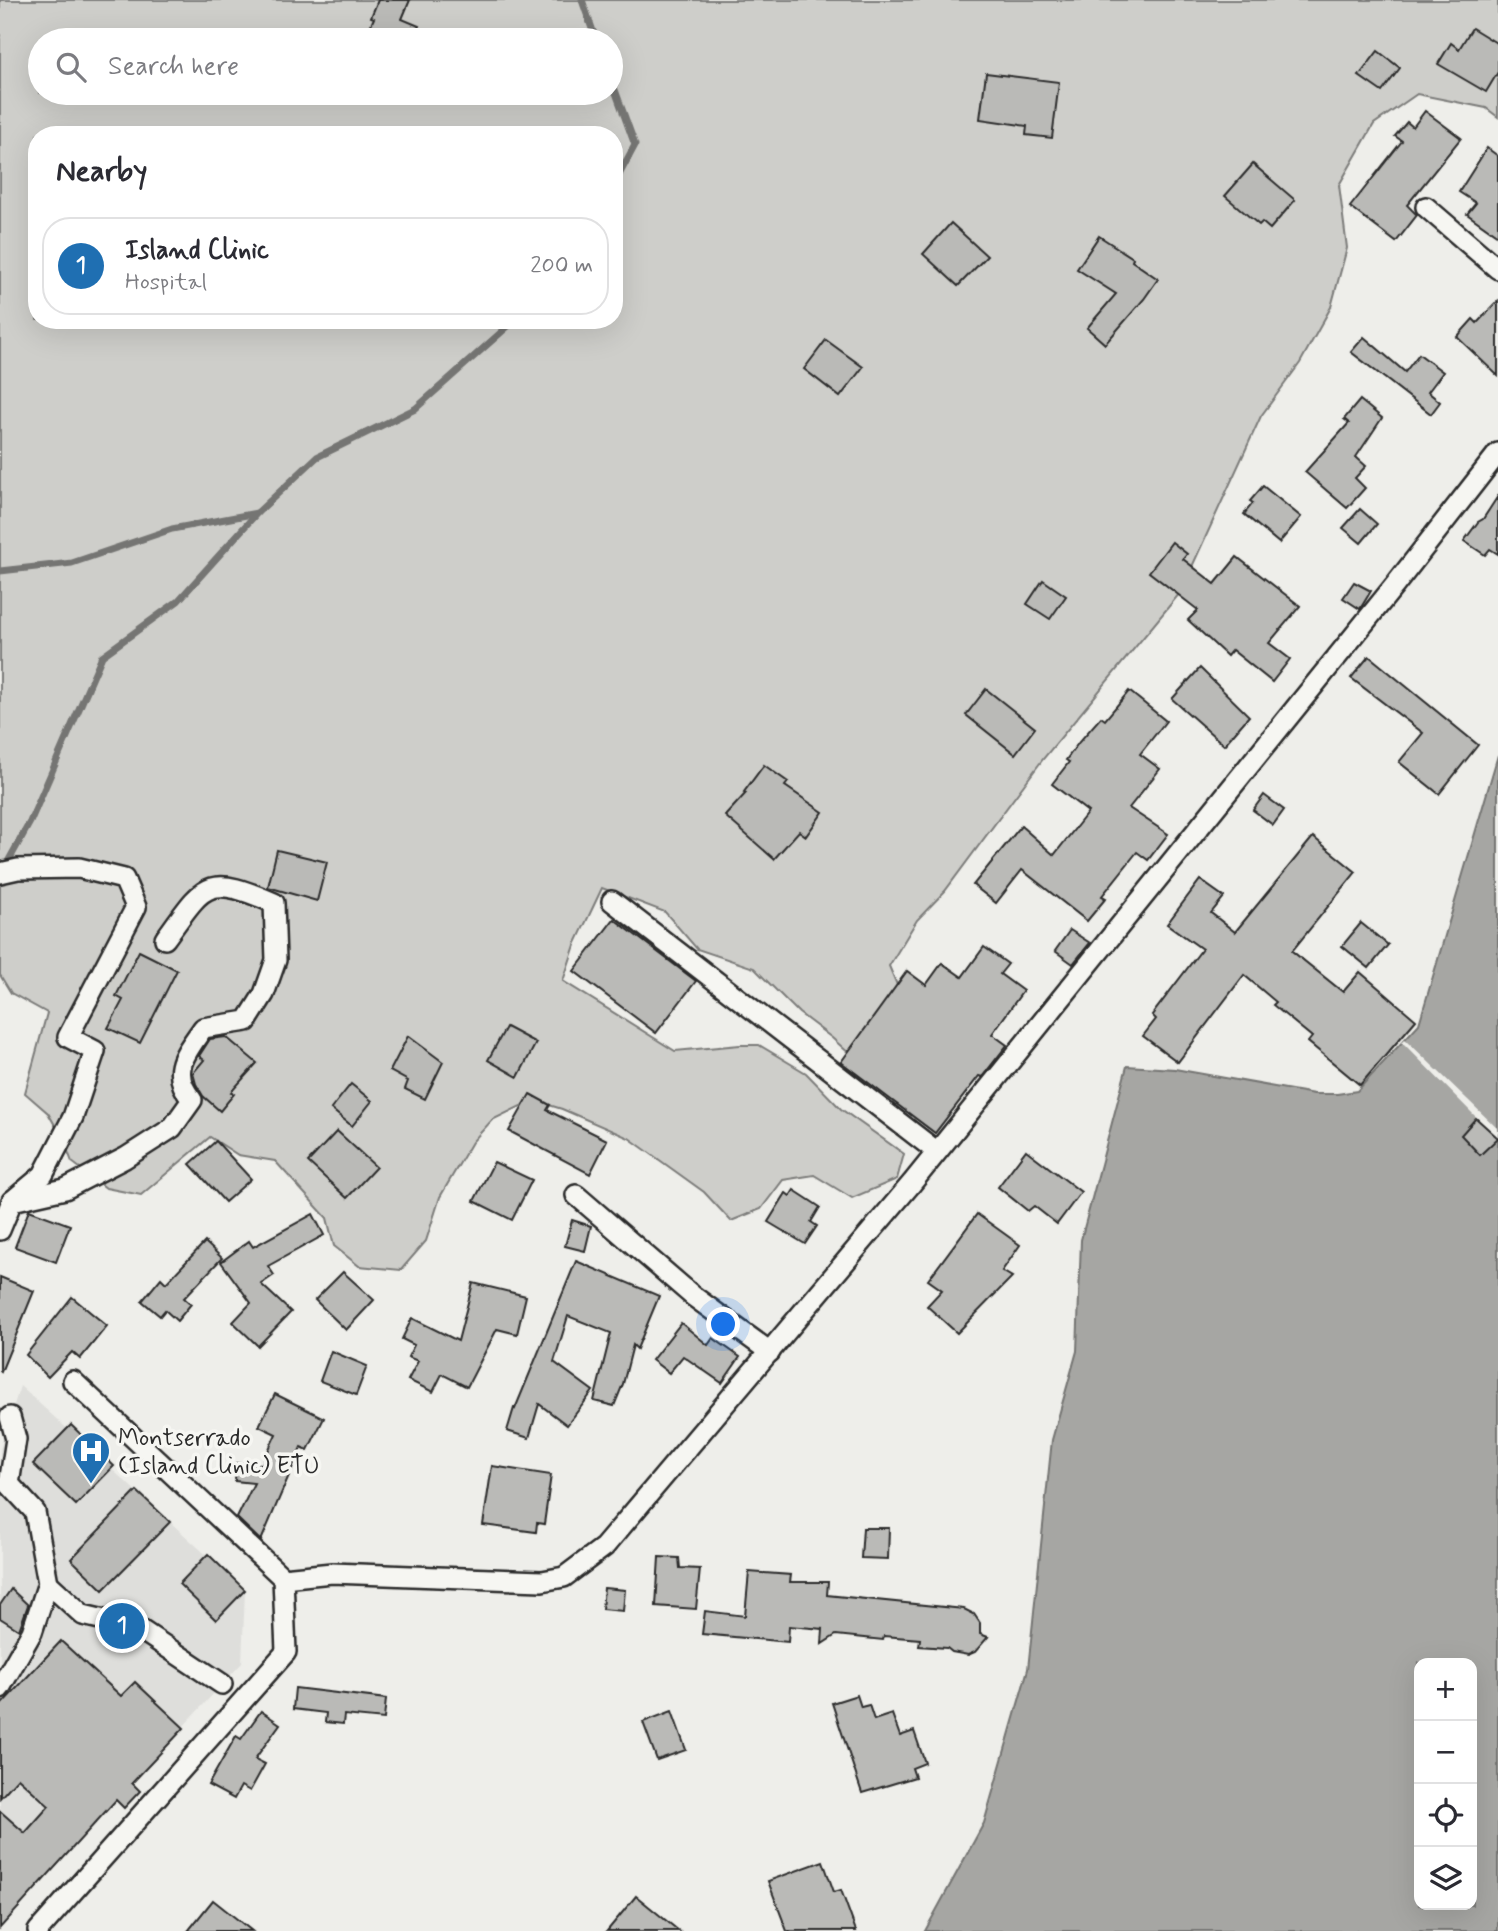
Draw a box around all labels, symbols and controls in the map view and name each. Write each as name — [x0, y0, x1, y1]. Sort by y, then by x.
search box — [28, 28, 623, 105]
icon: search — [52, 48, 90, 86]
text: Search here — [108, 50, 239, 84]
text: Nearby — [56, 152, 147, 191]
text: Island Clinic — [125, 234, 269, 268]
text: 1 — [76, 251, 86, 281]
text: 200 m — [530, 251, 593, 281]
text: Hospital — [125, 268, 207, 298]
your location — [706, 1307, 740, 1341]
place label: Montserrado (Island Clinic) ETU — [118, 1423, 320, 1482]
hospital icon: Montserrado (Island Clinic) ETU — [70, 1430, 112, 1485]
pin: 1 — [99, 1600, 145, 1652]
map controls — [1414, 1658, 1477, 1910]
button: + — [1414, 1658, 1477, 1721]
button: − — [1414, 1721, 1477, 1784]
button: locate — [1414, 1784, 1477, 1847]
button: layers — [1414, 1847, 1477, 1910]

